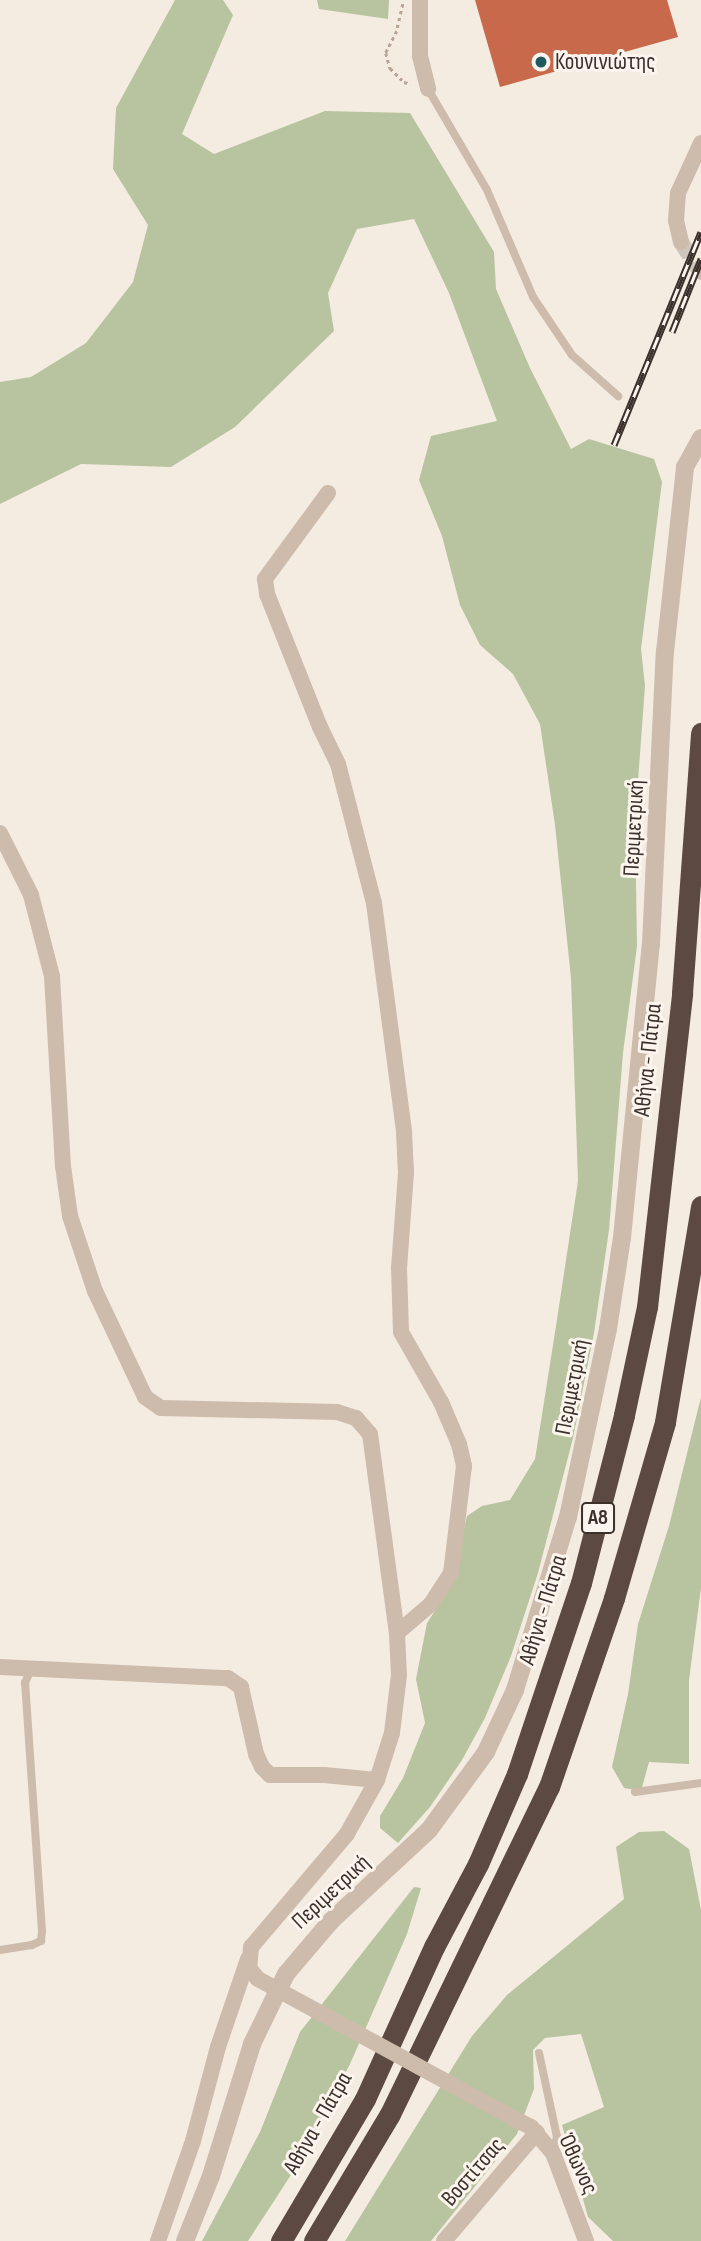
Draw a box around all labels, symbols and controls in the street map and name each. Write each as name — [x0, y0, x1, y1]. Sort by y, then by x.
place label: Κουνινιώτης — [555, 48, 655, 76]
marker: Κουνινιώτης — [533, 54, 549, 70]
street label: Περιμετρική — [618, 779, 650, 877]
street label: Αθήνα - Πάτρα — [628, 1002, 668, 1118]
street label: Περιμετρική — [549, 1337, 595, 1437]
road number: Α8 — [580, 1500, 616, 1536]
street label: Αθήνα - Πάτρα — [513, 1552, 573, 1668]
street label: Περιμετρική — [286, 1849, 376, 1935]
street label: Αθήνα - Πάτρα — [278, 2067, 358, 2179]
street label: Όθωνος — [552, 2129, 604, 2199]
street label: Βοστίτσας — [436, 2132, 510, 2212]

